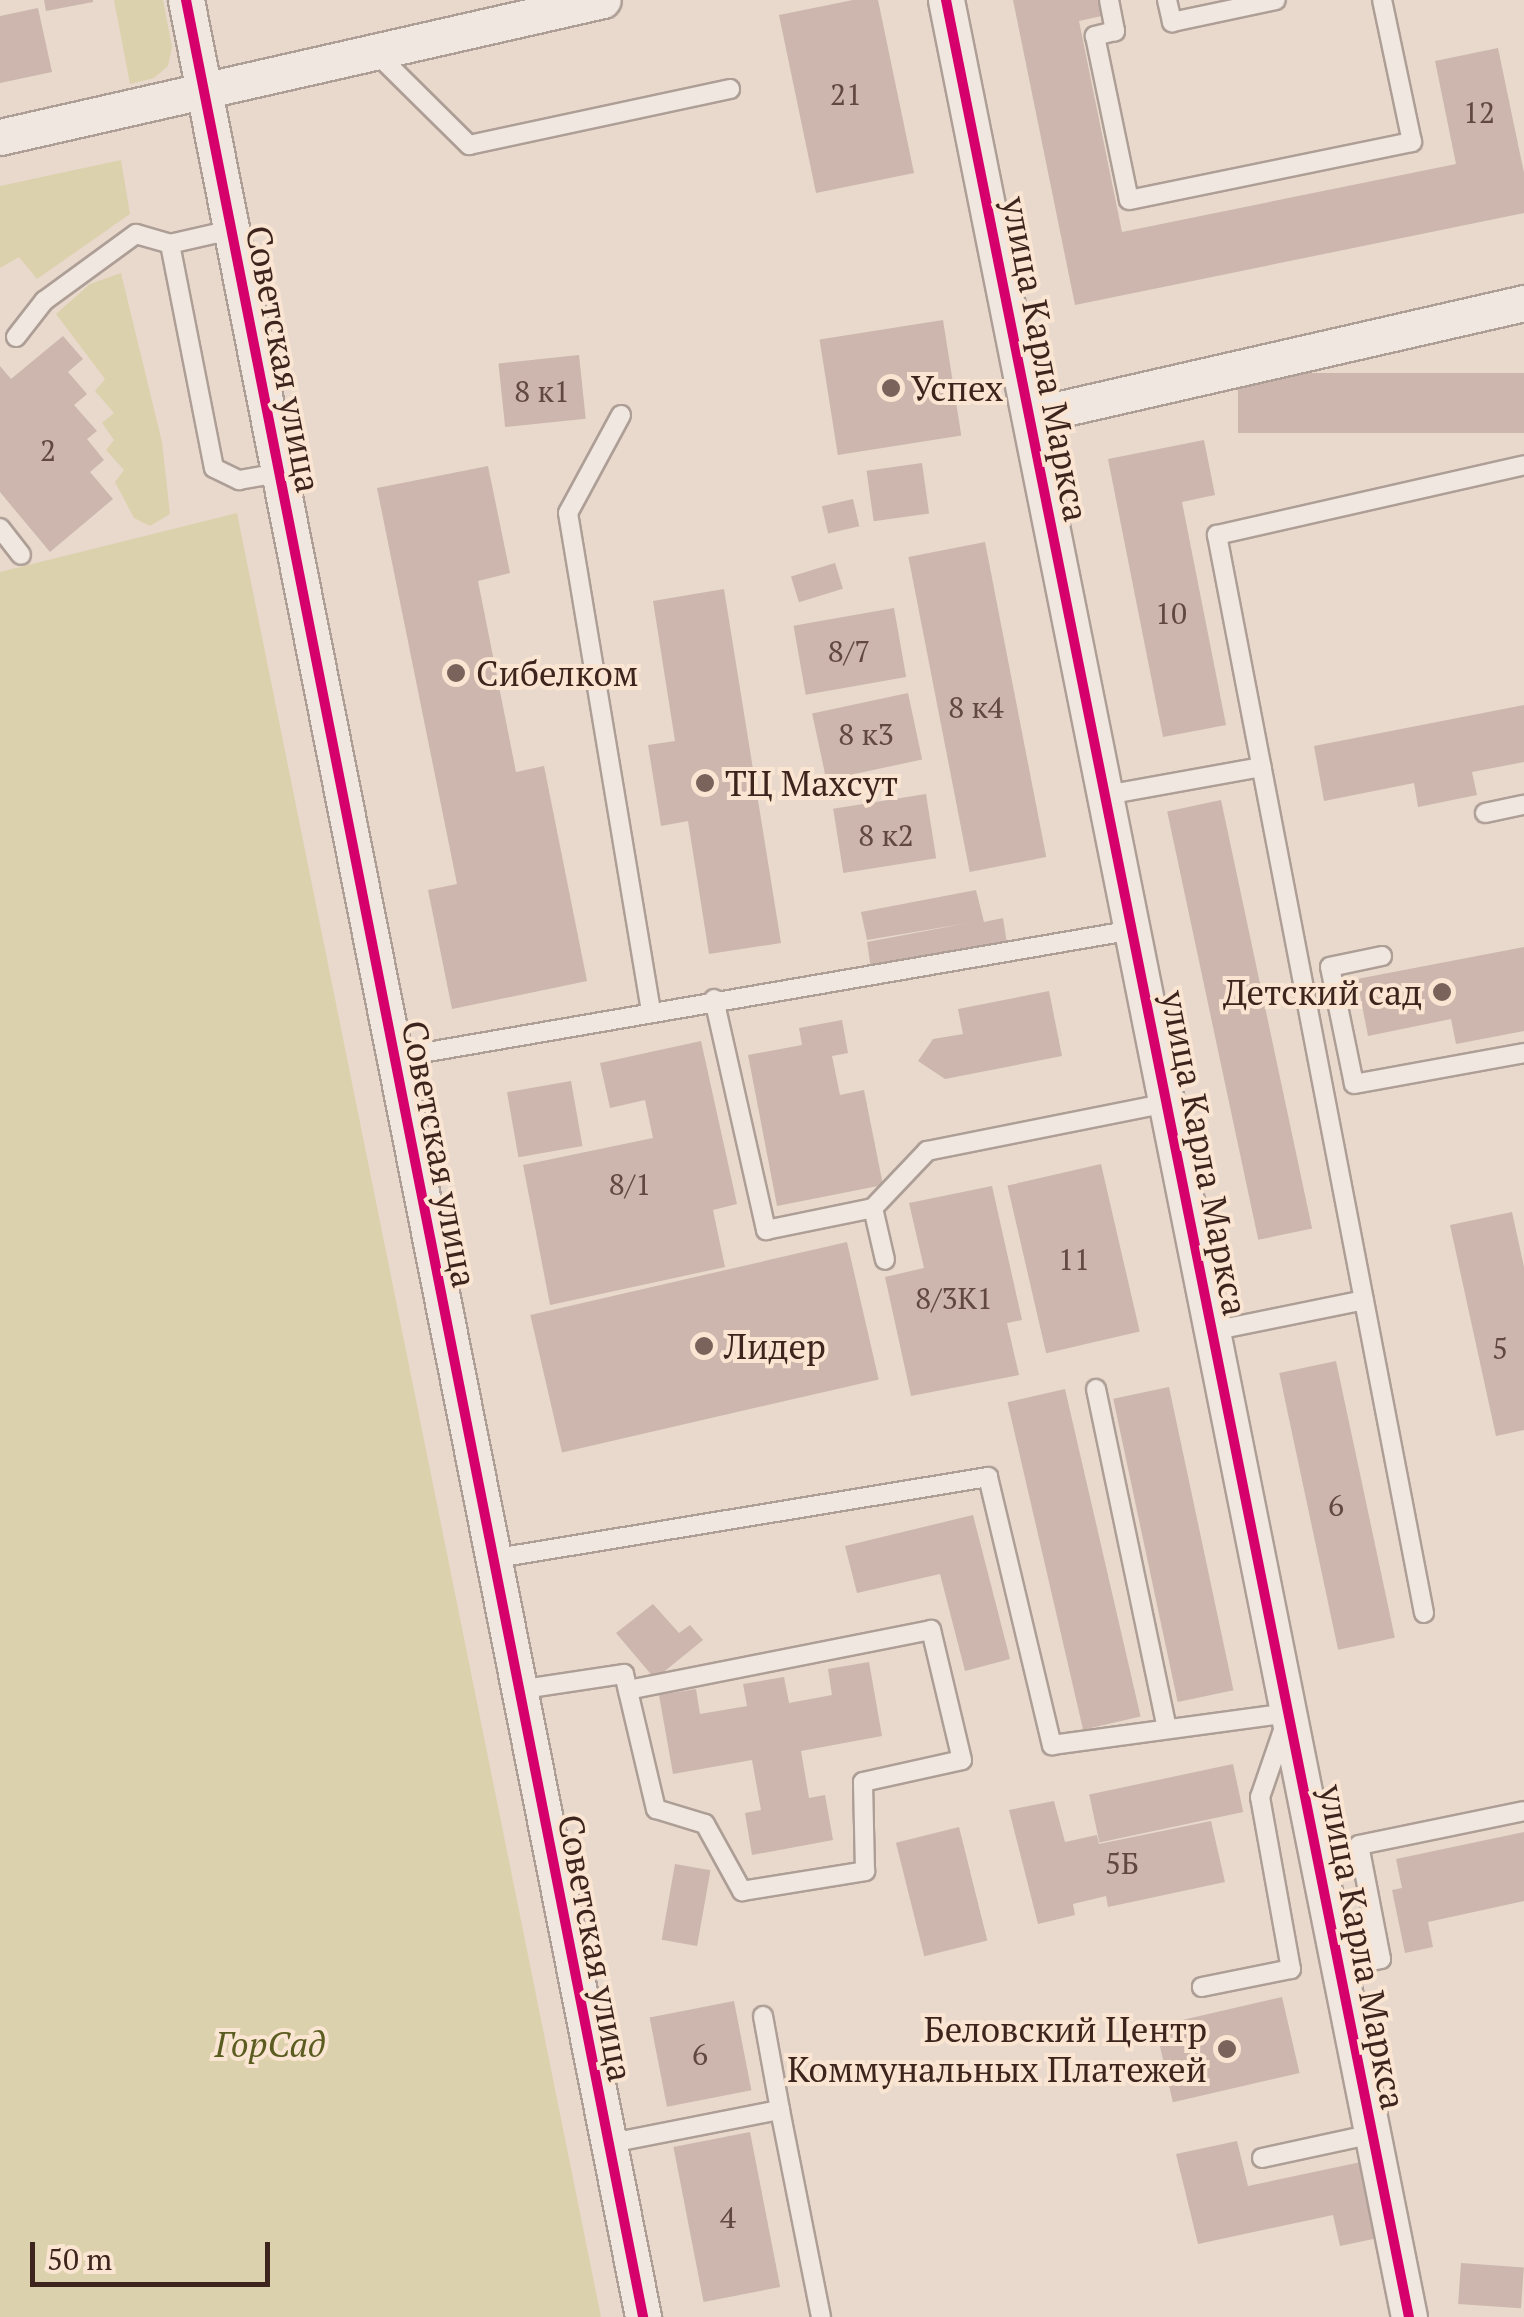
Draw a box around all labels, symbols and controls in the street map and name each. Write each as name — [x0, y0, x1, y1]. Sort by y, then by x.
house number: 21 — [830, 76, 862, 112]
house number: 12 — [1463, 94, 1495, 130]
street label: улица Карла Маркса — [994, 193, 1098, 525]
street label: Советская улица — [238, 222, 330, 496]
place label: Успех — [911, 367, 1003, 409]
house number: 8 к1 — [514, 373, 570, 409]
marker: Успех — [880, 377, 902, 399]
house number: 2 — [40, 432, 56, 468]
house number: 10 — [1155, 595, 1187, 631]
house number: 8/7 — [828, 633, 870, 669]
place label: Сибелком — [476, 652, 638, 694]
marker: Сибелком — [445, 662, 467, 684]
house number: 8 к4 — [948, 689, 1004, 725]
house number: 8 к3 — [838, 716, 894, 752]
place label: ТЦ Махсут — [725, 762, 898, 804]
marker: ТЦ Махсут — [694, 772, 716, 794]
house number: 8 к2 — [858, 817, 914, 853]
place label: Детский сад — [1223, 971, 1422, 1013]
marker: Детский сад — [1431, 981, 1453, 1003]
street label: улица Карла Маркса — [1153, 987, 1257, 1319]
street label: Советская улица — [394, 1017, 486, 1291]
house number: 8/1 — [609, 1166, 651, 1202]
house number: 11 — [1058, 1241, 1090, 1277]
house number: 8/3К1 — [915, 1280, 993, 1316]
place label: Лидер — [724, 1325, 826, 1367]
house number: 5 — [1492, 1330, 1508, 1366]
marker: Лидер — [693, 1335, 715, 1357]
house number: 6 — [1328, 1487, 1344, 1523]
street label: улица Карла Маркса — [1311, 1781, 1415, 2113]
street label: Советская улица — [550, 1811, 642, 2085]
house number: 5Б — [1105, 1845, 1139, 1881]
place label: Беловский Центр Коммунальных Платежей — [787, 2008, 1207, 2090]
park label: ГорСад — [215, 2023, 325, 2065]
house number: 6 — [692, 2036, 708, 2072]
marker: Беловский Центр Коммунальных Платежей — [1216, 2038, 1238, 2060]
house number: 4 — [720, 2199, 736, 2235]
scale bar — [35, 2222, 275, 2284]
text: 50 m — [47, 2239, 112, 2279]

